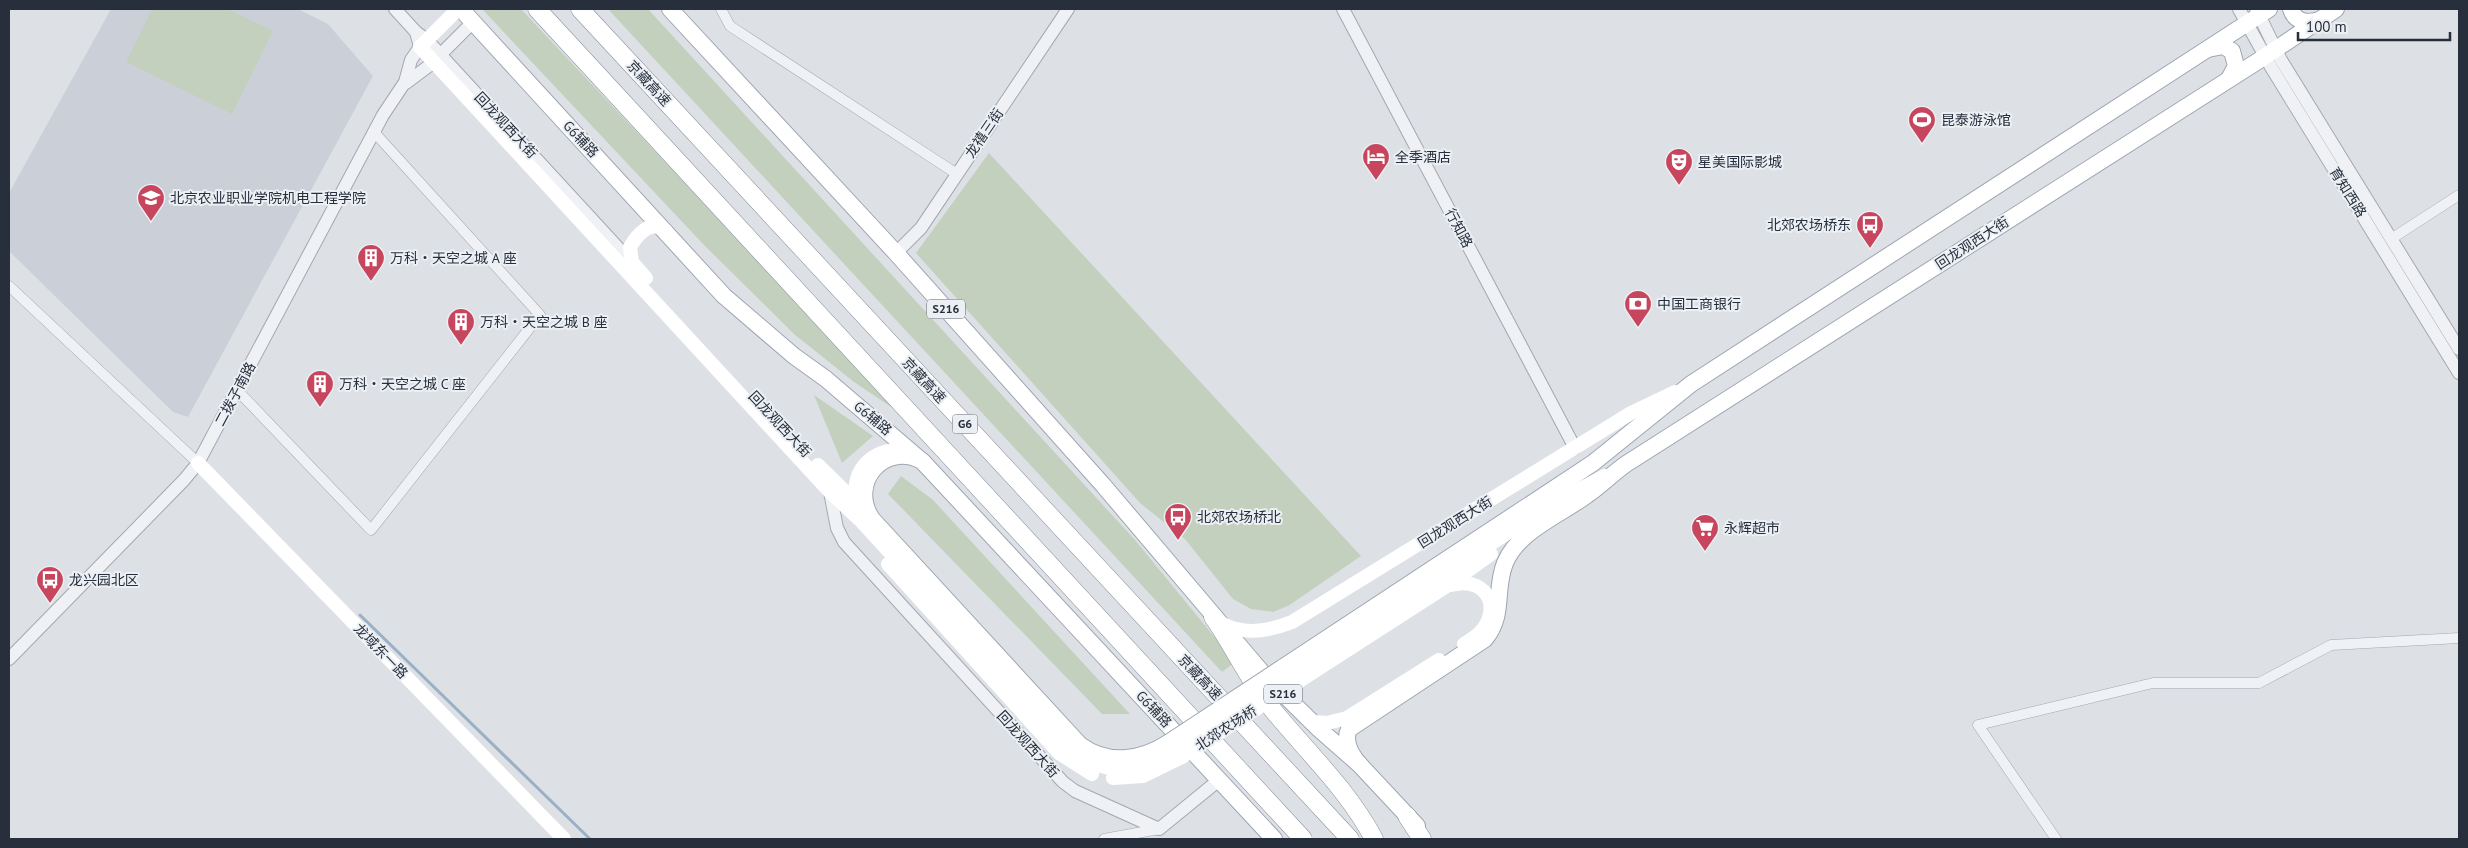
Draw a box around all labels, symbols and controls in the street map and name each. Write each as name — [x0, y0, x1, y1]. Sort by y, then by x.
scale bar — [2298, 10, 2450, 42]
text: 100 m — [2306, 17, 2347, 36]
street label: 京藏高速 — [623, 56, 675, 110]
street label: 回龙观西大街 — [471, 88, 541, 162]
street label: 龙禧三街 — [961, 105, 1007, 161]
sports icon: 昆泰游泳馆 — [1907, 105, 1937, 144]
place label: 昆泰游泳馆 — [1941, 111, 2011, 129]
street label: G6辅路 — [559, 117, 603, 161]
hotel icon: 全季酒店 — [1361, 142, 1391, 181]
theatre icon: 星美国际影城 — [1664, 147, 1694, 186]
place label: 全季酒店 — [1395, 148, 1451, 166]
place label: 星美国际影城 — [1698, 153, 1782, 171]
street label: 育知西路 — [2326, 163, 2370, 221]
school or university icon: 北京农业职业学院机电工程学院 — [136, 183, 166, 222]
place label: 北京农业职业学院机电工程学院 — [170, 189, 366, 207]
street label: 行知路 — [1441, 205, 1477, 251]
bus stop icon: 北郊农场桥东 — [1855, 210, 1885, 249]
street label: 回龙观西大街 — [1932, 213, 2012, 273]
place label: 北郊农场桥东 — [1767, 216, 1851, 234]
building icon: 万科・天空之城 A 座 — [356, 243, 386, 282]
place label: 万科・天空之城 A 座 — [390, 249, 517, 267]
bank icon: 中国工商银行 — [1623, 289, 1653, 328]
place label: 中国工商银行 — [1657, 295, 1741, 313]
road number: S216 — [927, 300, 965, 318]
building icon: 万科・天空之城 B 座 — [446, 307, 476, 346]
place label: 万科・天空之城 B 座 — [480, 313, 608, 331]
street label: 京藏高速 — [898, 353, 950, 407]
street label: 二拨子南路 — [211, 359, 259, 429]
building icon: 万科・天空之城 C 座 — [305, 369, 335, 408]
place label: 万科・天空之城 C 座 — [339, 375, 466, 393]
street label: 回龙观西大街 — [745, 387, 815, 461]
street label: G6辅路 — [850, 397, 896, 439]
road number: G6 — [952, 414, 978, 434]
street label: 回龙观西大街 — [1415, 492, 1495, 552]
bus stop icon: 北郊农场桥北 — [1163, 502, 1193, 541]
place label: 北郊农场桥北 — [1197, 508, 1281, 526]
supermarket icon: 永辉超市 — [1690, 513, 1720, 552]
place label: 永辉超市 — [1724, 519, 1780, 537]
bus stop icon: 龙兴园北区 — [35, 565, 65, 604]
place label: 龙兴园北区 — [69, 571, 139, 589]
street label: 龙域东一路 — [350, 620, 412, 682]
street label: 京藏高速 — [1174, 650, 1226, 704]
road number: S216 — [1264, 684, 1302, 704]
street label: G6辅路 — [1132, 687, 1176, 731]
street label: 北郊农场桥 — [1192, 701, 1260, 755]
street label: 回龙观西大街 — [993, 707, 1063, 781]

